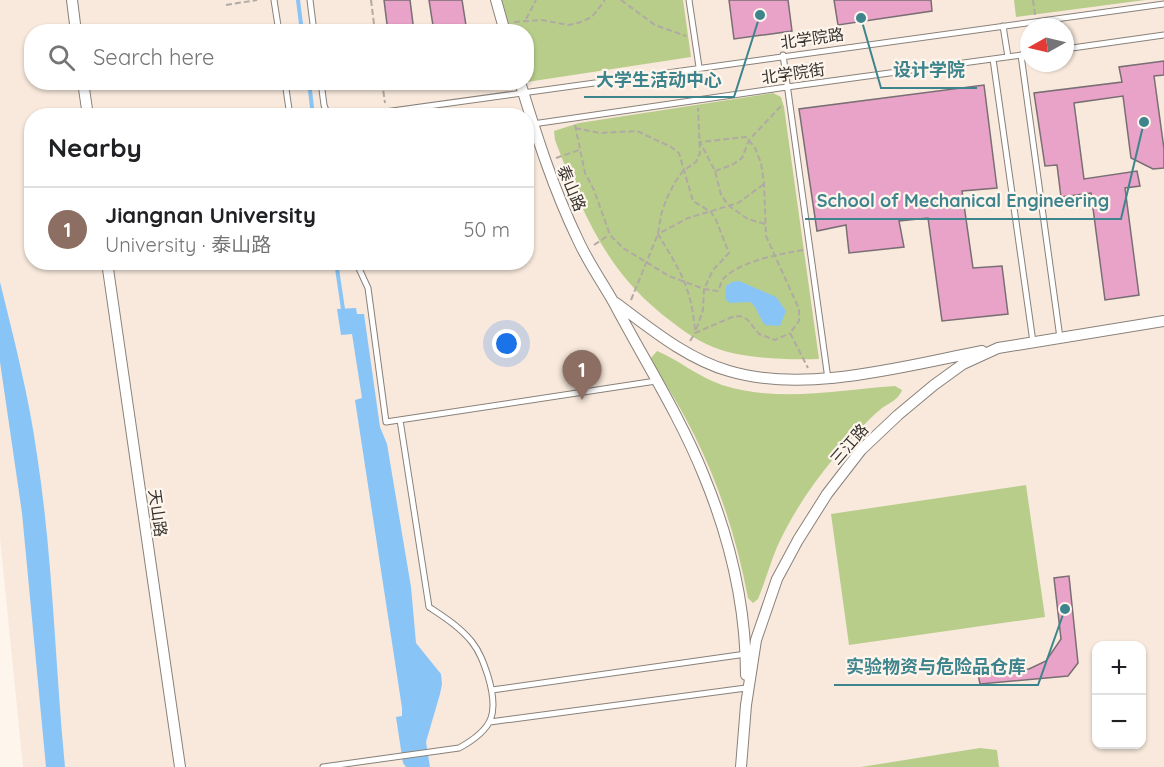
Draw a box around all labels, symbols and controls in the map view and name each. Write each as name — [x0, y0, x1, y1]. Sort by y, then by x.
north arrow — [1020, 18, 1074, 72]
search box — [24, 24, 534, 90]
street label: 北学院路 — [779, 24, 845, 52]
icon: search — [45, 41, 78, 74]
text: Search here — [93, 43, 214, 71]
callout: 设计学院 — [881, 52, 977, 88]
text: 设计学院 — [893, 58, 965, 81]
street label: 北学院街 — [760, 59, 826, 87]
callout: 大学生活动中心 — [584, 61, 734, 97]
text: 大学生活动中心 — [596, 68, 722, 91]
text: Nearby — [48, 131, 142, 164]
street label: 泰山路 — [553, 162, 591, 214]
callout: School of Mechanical Engineering — [805, 183, 1121, 219]
text: School of Mechanical Engineering — [817, 189, 1109, 212]
text: Jiangnan University — [105, 201, 316, 229]
text: 1 — [64, 217, 71, 242]
text: 50 m — [464, 217, 510, 242]
text: University · 泰山路 — [105, 232, 271, 257]
your location — [492, 329, 521, 358]
pin: 1 — [562, 350, 602, 400]
street label: 三江路 — [826, 419, 872, 469]
street label: 天山路 — [145, 488, 171, 538]
map controls — [1092, 641, 1146, 749]
button: + — [1092, 641, 1146, 695]
callout: 实验物资与危险品仓库 — [834, 649, 1038, 685]
text: 实验物资与危险品仓库 — [846, 655, 1026, 678]
button: − — [1092, 695, 1146, 749]

